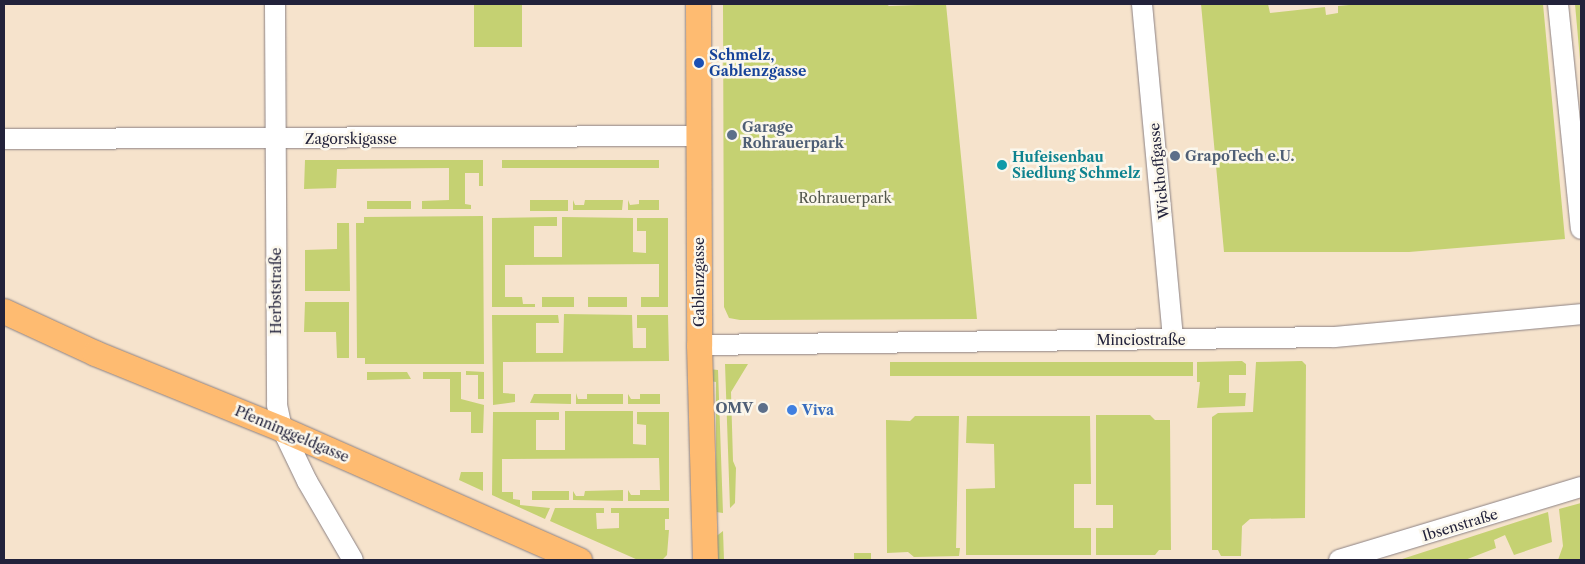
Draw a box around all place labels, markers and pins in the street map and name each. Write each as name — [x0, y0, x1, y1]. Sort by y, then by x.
place label: Schmelz, Gablenzgasse — [709, 47, 806, 80]
marker: Schmelz, Gablenzgasse — [693, 57, 705, 69]
place label: Garage Rohrauerpark — [742, 119, 844, 152]
marker: Garage Rohrauerpark — [726, 129, 738, 141]
place label: GrapoTech e.U. — [1185, 148, 1294, 164]
place label: Hufeisenbau Siedlung Schmelz — [1012, 149, 1140, 182]
marker: GrapoTech e.U. — [1169, 150, 1181, 162]
marker: Hufeisenbau Siedlung Schmelz — [996, 159, 1008, 171]
place label: OMV — [715, 400, 753, 416]
marker: OMV — [757, 402, 769, 414]
place label: Viva — [802, 402, 834, 418]
marker: Viva — [786, 404, 798, 416]

